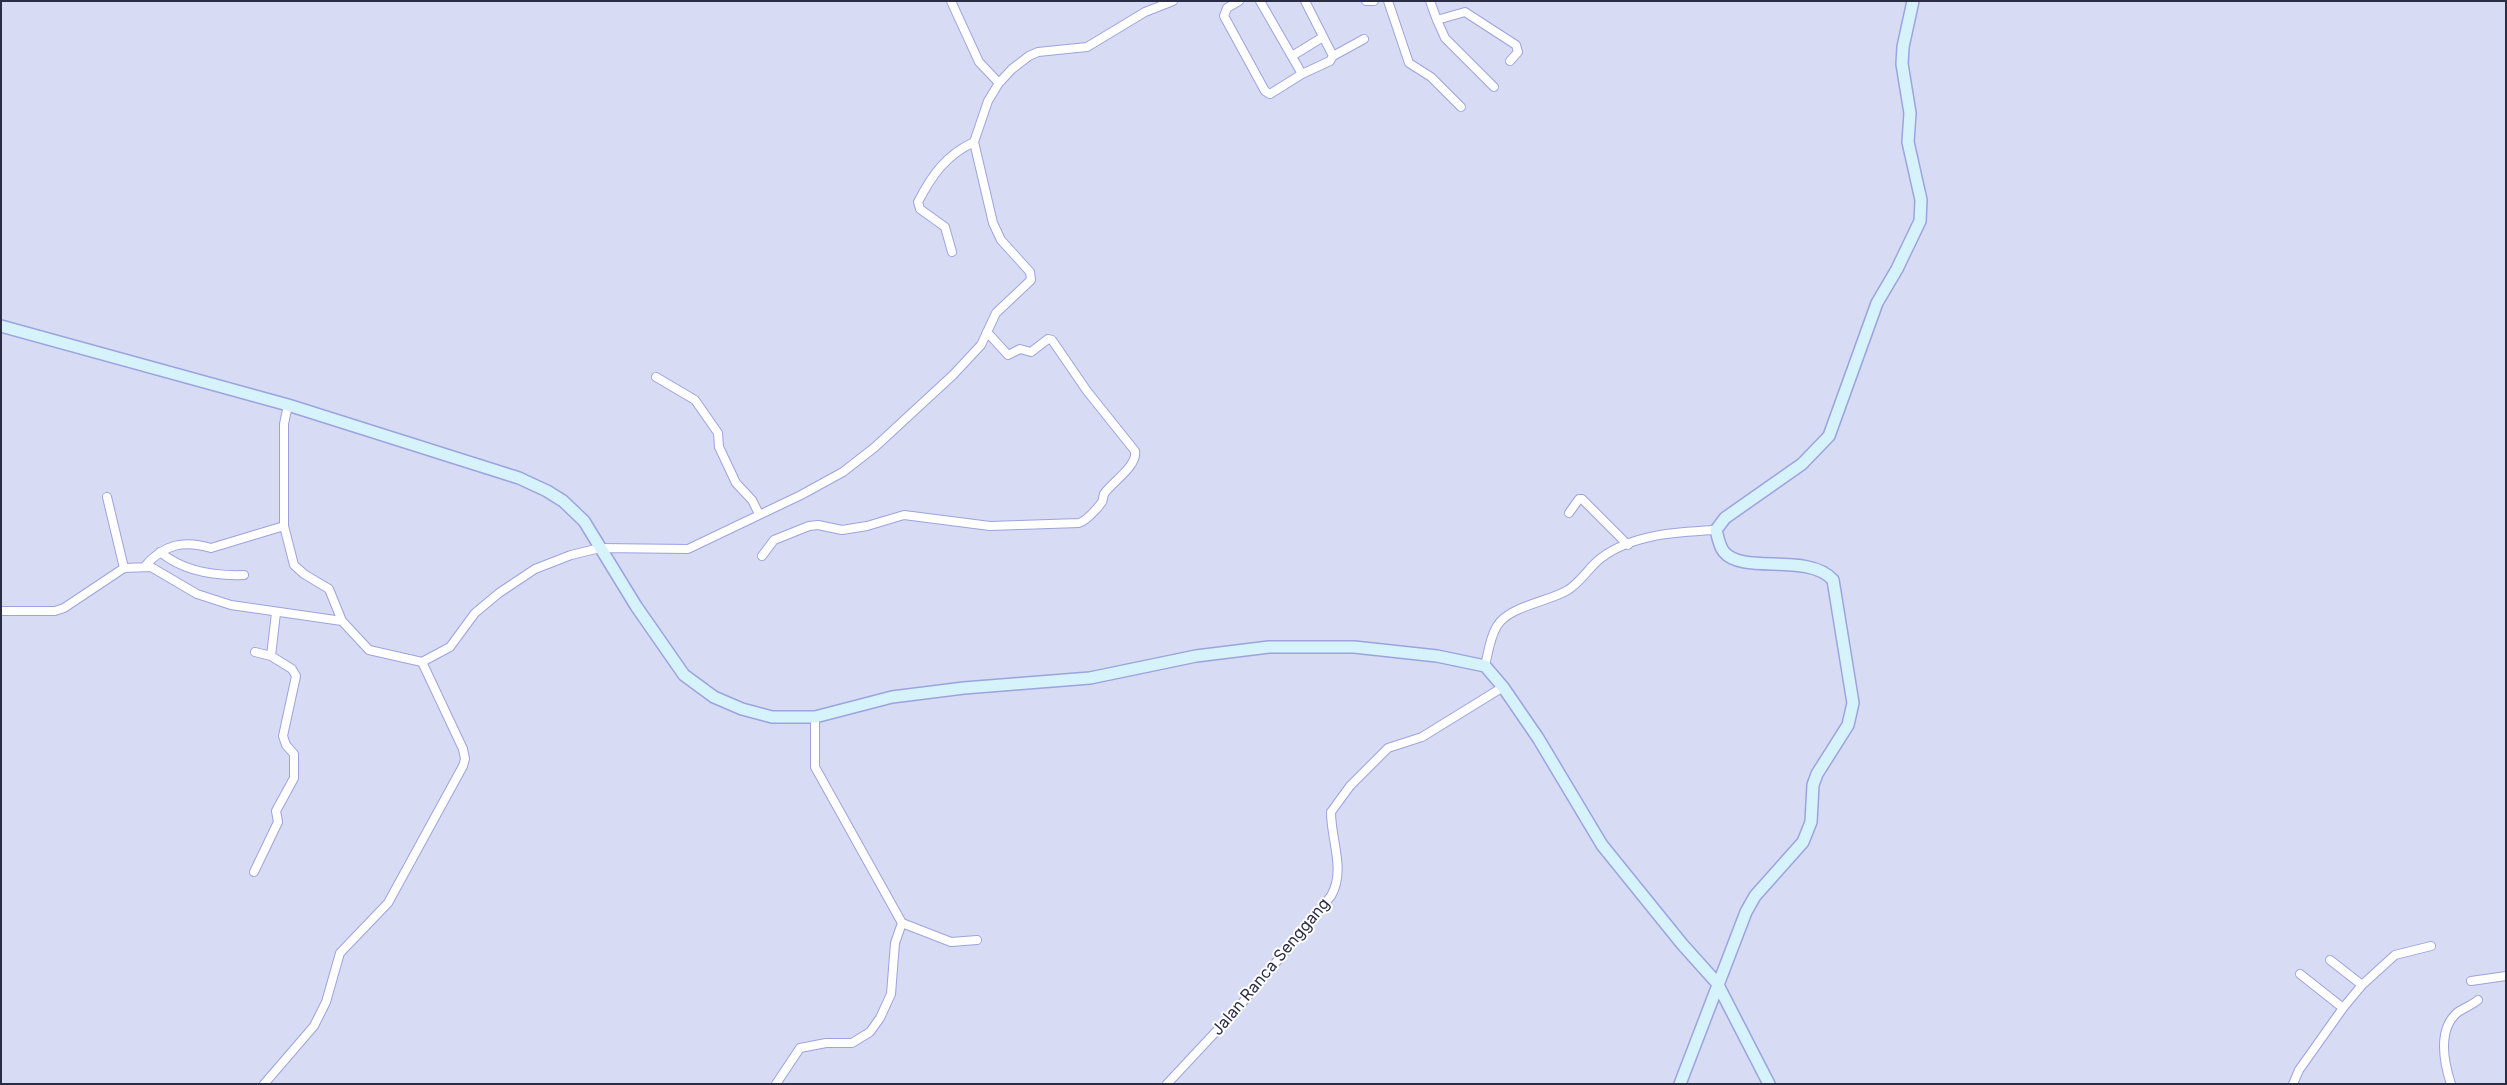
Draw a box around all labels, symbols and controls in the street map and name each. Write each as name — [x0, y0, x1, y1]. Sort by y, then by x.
street label: Jalan Ranca Senggang — [1208, 894, 1334, 1040]

